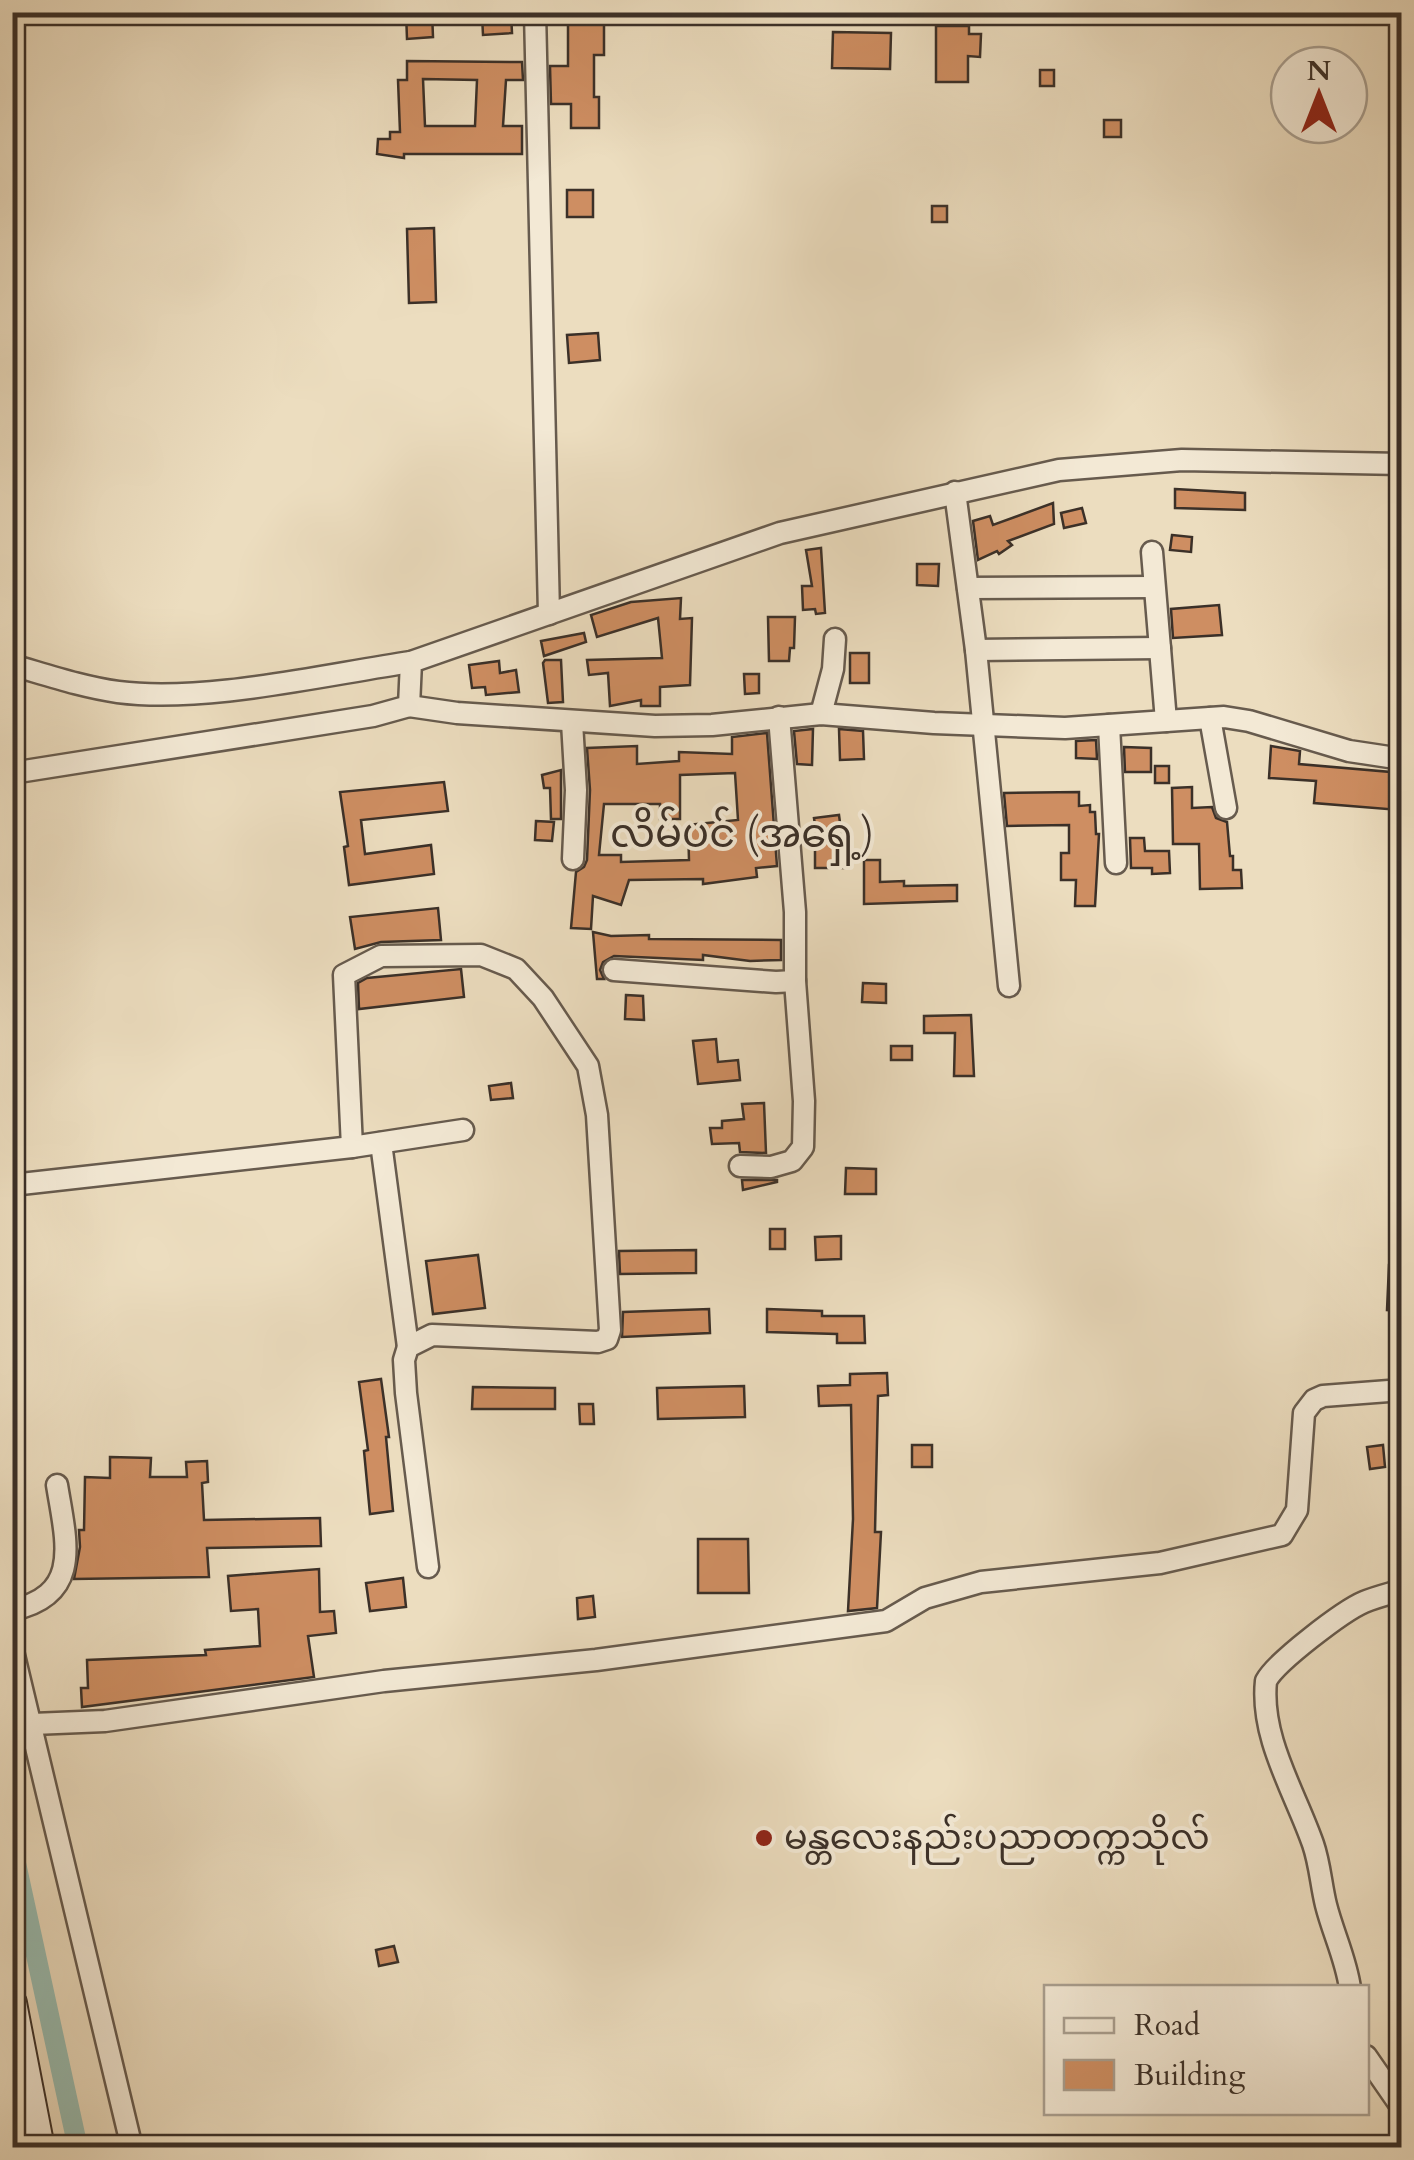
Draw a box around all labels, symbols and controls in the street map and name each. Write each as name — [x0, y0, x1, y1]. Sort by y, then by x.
north arrow — [1269, 45, 1369, 145]
text: N — [1307, 52, 1331, 90]
district label: လိမ်ပင် (အရှေ့) — [610, 806, 874, 866]
place label: မန္တလေးနည်းပညာတက္ကသိုလ် — [784, 1813, 1210, 1865]
marker: မန္တလေးနည်းပညာတက္ကသိုလ် — [753, 1827, 775, 1849]
legend — [1044, 1985, 1369, 2115]
text: Road — [1134, 2005, 1200, 2046]
text: Building — [1134, 2055, 1245, 2096]

